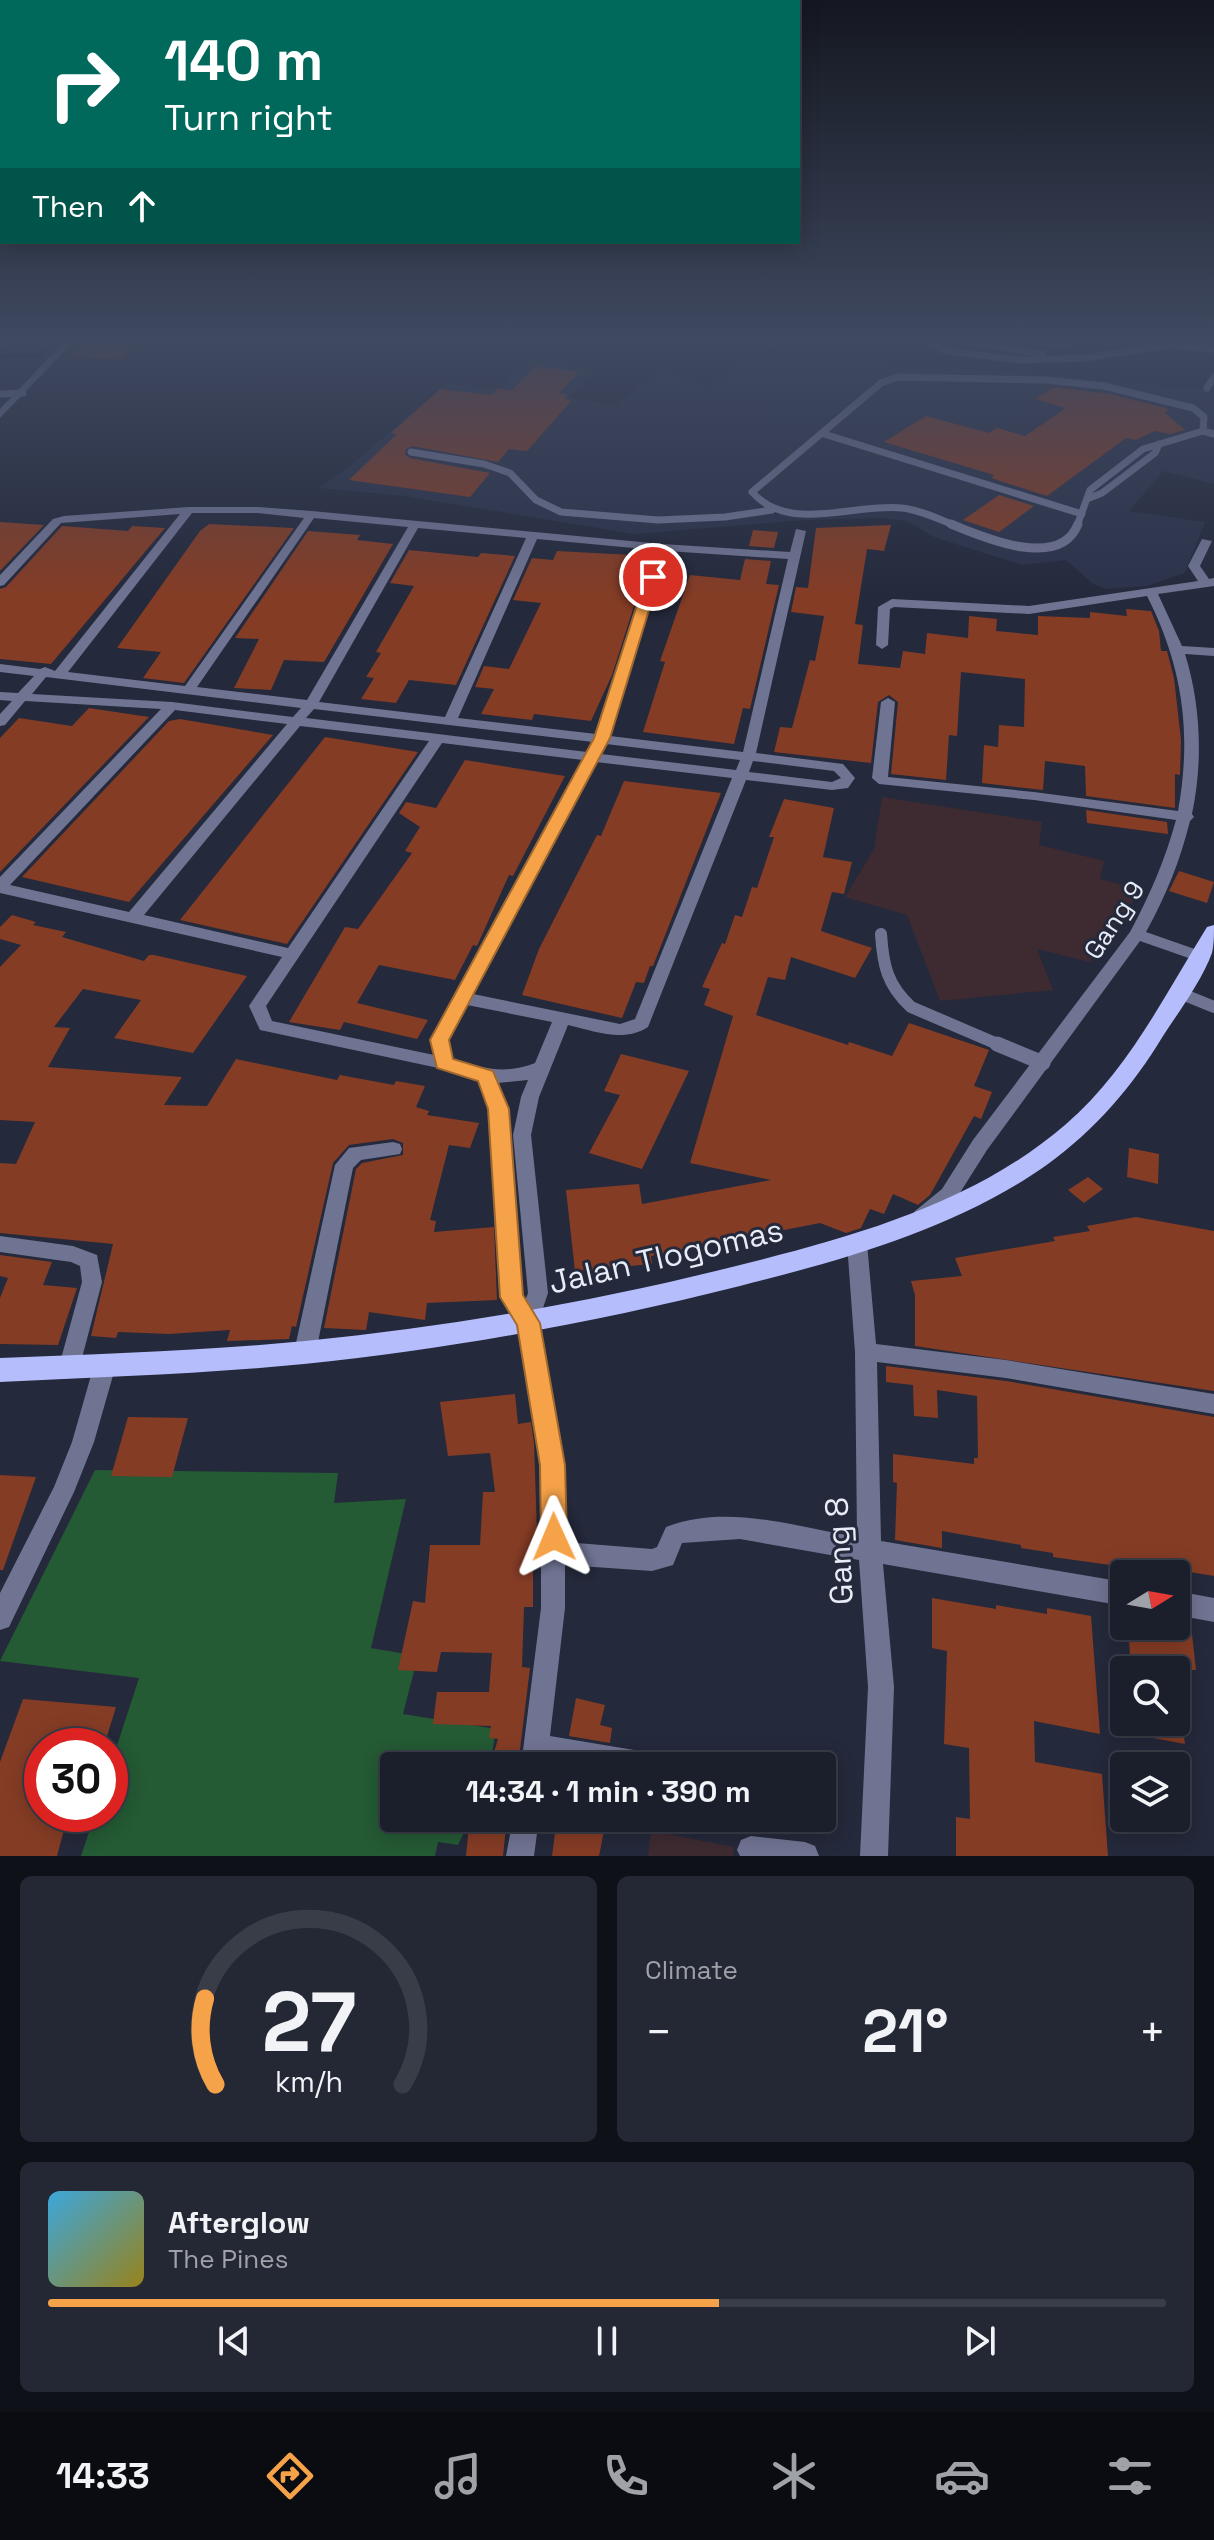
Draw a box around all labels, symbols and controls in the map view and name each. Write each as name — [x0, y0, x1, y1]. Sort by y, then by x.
text: 140 m — [164, 25, 323, 96]
icon: right — [32, 32, 136, 136]
text: Turn right — [164, 95, 333, 141]
icon: ahead — [120, 184, 164, 228]
text: Then — [32, 187, 104, 226]
pin — [619, 543, 687, 611]
icon: arrive — [631, 555, 675, 599]
street label: Gang 9 — [1076, 874, 1152, 966]
street label: Jalan Tlogomas — [545, 1210, 787, 1302]
position arrow — [512, 1495, 596, 1579]
street label: Gang 8 — [816, 1496, 862, 1606]
north arrow — [1110, 1560, 1190, 1640]
map controls — [1110, 1560, 1190, 1832]
button: search — [1110, 1656, 1190, 1736]
speed limit sign: 30 — [24, 1728, 128, 1832]
button: layers — [1110, 1752, 1190, 1832]
text: 14:34 · 1 min · 390 m — [465, 1772, 751, 1811]
text: Climate — [645, 1953, 738, 1987]
text: 27 — [261, 1969, 356, 2075]
text: 21° — [862, 1993, 949, 2070]
text: − — [645, 2004, 672, 2060]
text: + — [1139, 2004, 1166, 2060]
text: km/h — [274, 2064, 343, 2100]
text: Afterglow — [168, 2203, 310, 2242]
text: The Pines — [168, 2242, 288, 2276]
icon: previous — [212, 2319, 256, 2363]
icon: pause — [585, 2319, 629, 2363]
icon: next — [958, 2319, 1002, 2363]
icon: directions — [262, 2448, 318, 2504]
icon: music — [430, 2448, 486, 2504]
icon: phone — [598, 2448, 654, 2504]
icon: climate — [766, 2448, 822, 2504]
icon: car — [934, 2448, 990, 2504]
icon: filters — [1102, 2448, 1158, 2504]
text: 14:33 — [56, 2453, 150, 2499]

